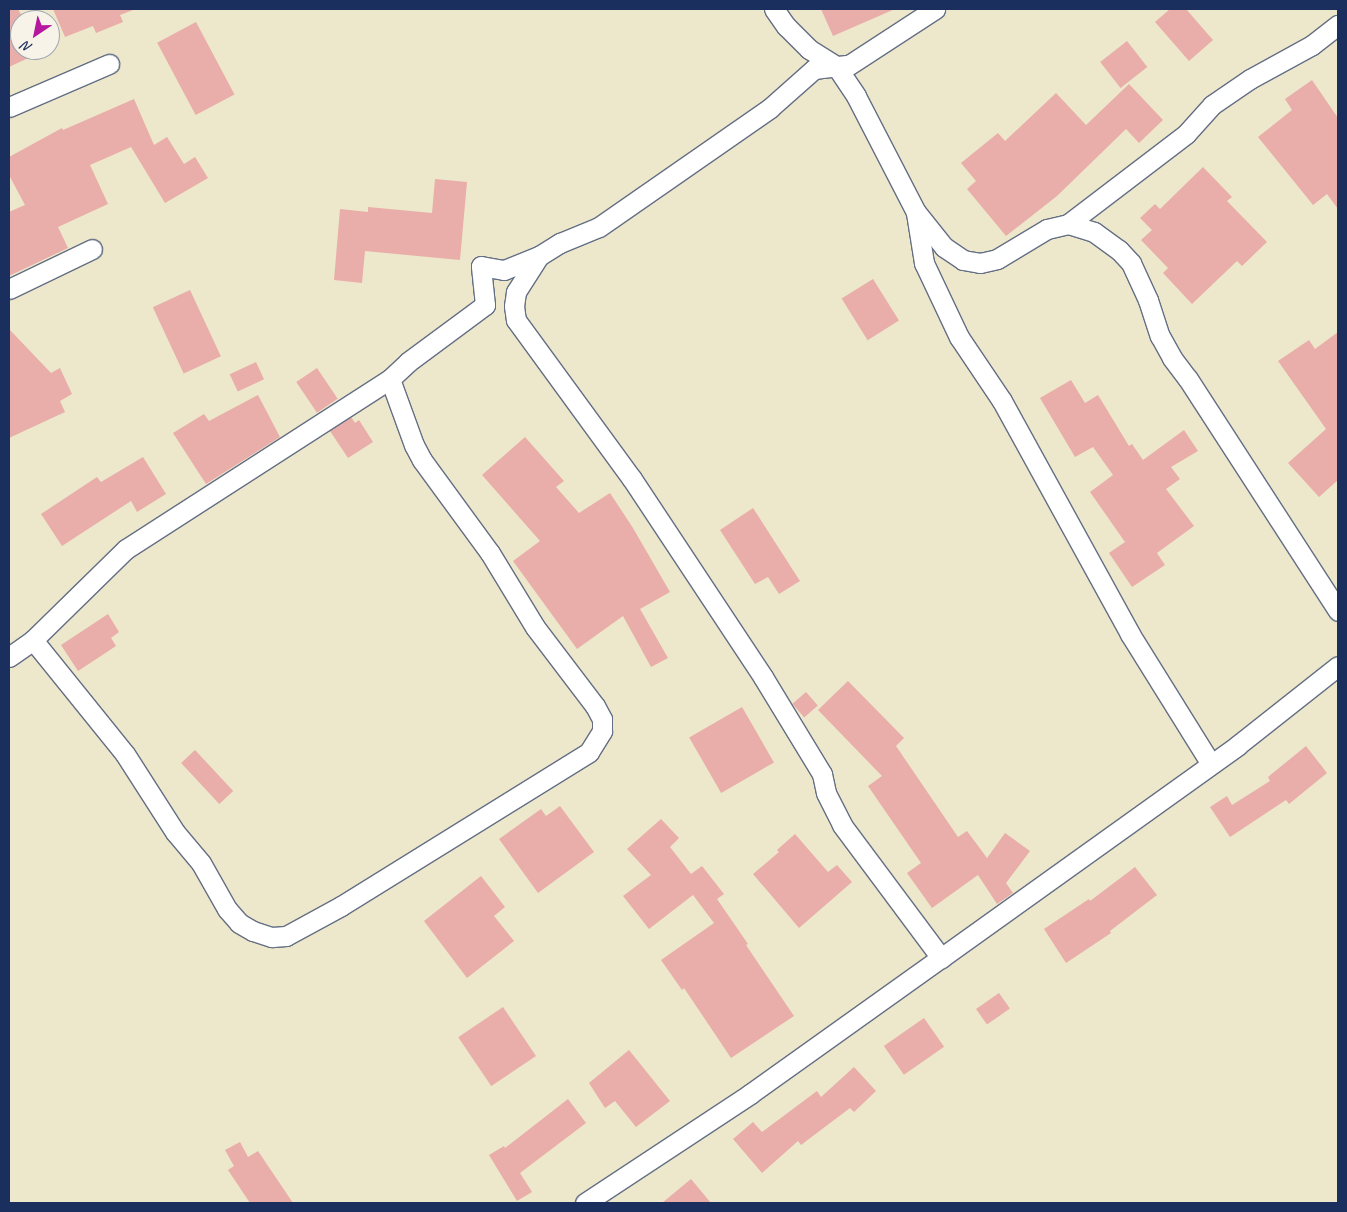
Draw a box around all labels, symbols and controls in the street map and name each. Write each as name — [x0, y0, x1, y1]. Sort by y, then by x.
north arrow — [10, 10, 60, 60]
text: N — [19, 38, 35, 56]

